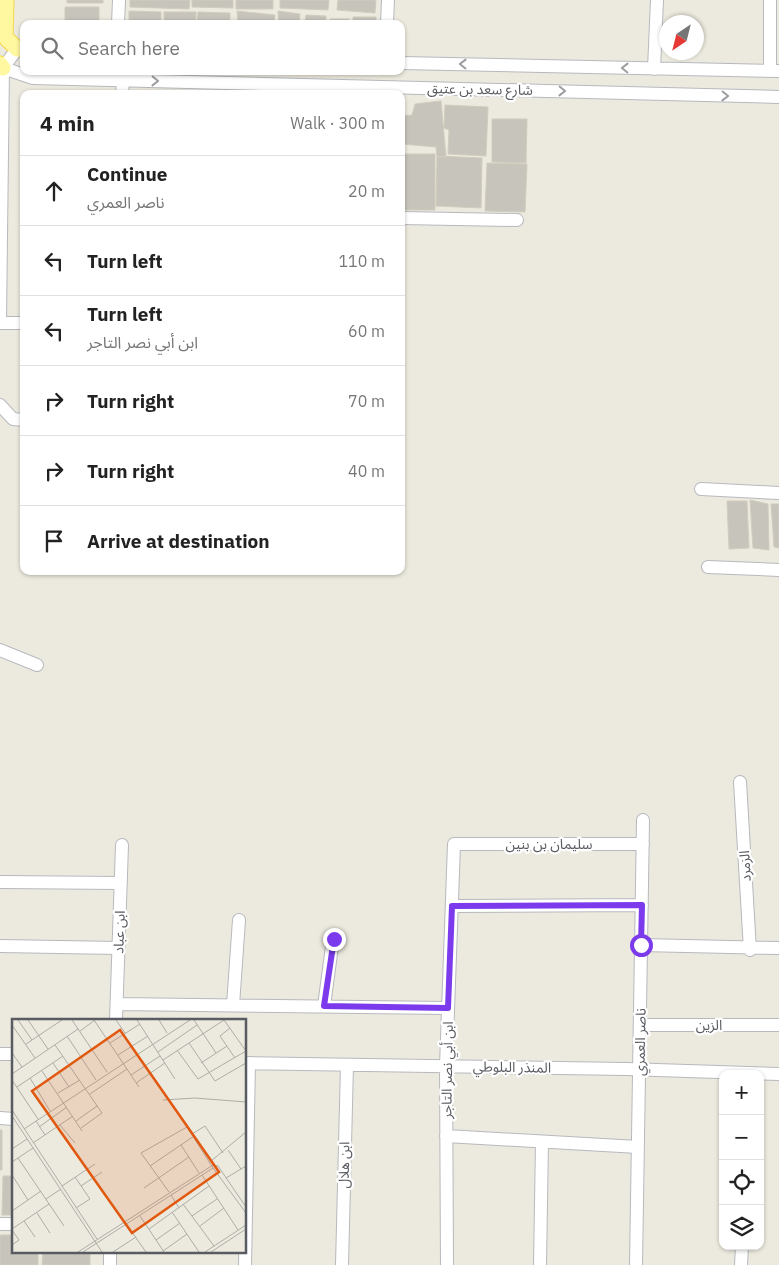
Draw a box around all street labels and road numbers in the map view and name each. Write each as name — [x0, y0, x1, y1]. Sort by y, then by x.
street label: شارع سعد بن عتيق — [427, 79, 533, 101]
street label: سليمان بن بنين — [506, 835, 592, 853]
street label: الزمرد — [735, 850, 755, 882]
street label: ابن عباد — [109, 910, 129, 954]
street label: ناصر العمري — [630, 1008, 652, 1076]
street label: الزين — [696, 1016, 722, 1034]
street label: ابن أبي نصر التاجر — [437, 1021, 459, 1120]
street label: المنذر البلوطي — [473, 1057, 551, 1079]
street label: ابن هلال — [335, 1141, 353, 1189]

